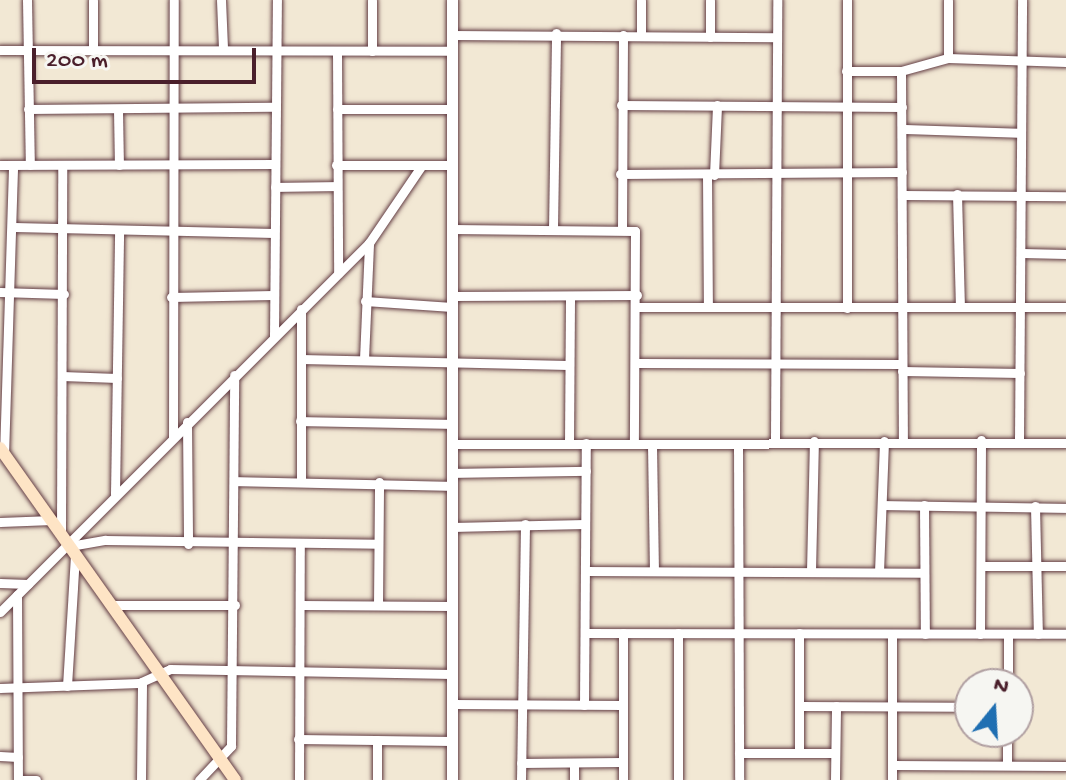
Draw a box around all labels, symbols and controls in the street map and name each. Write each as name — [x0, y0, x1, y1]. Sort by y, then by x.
scale bar — [36, 32, 260, 82]
text: 200 m — [46, 47, 108, 76]
north arrow — [954, 668, 1034, 748]
text: N — [990, 672, 1012, 702]

